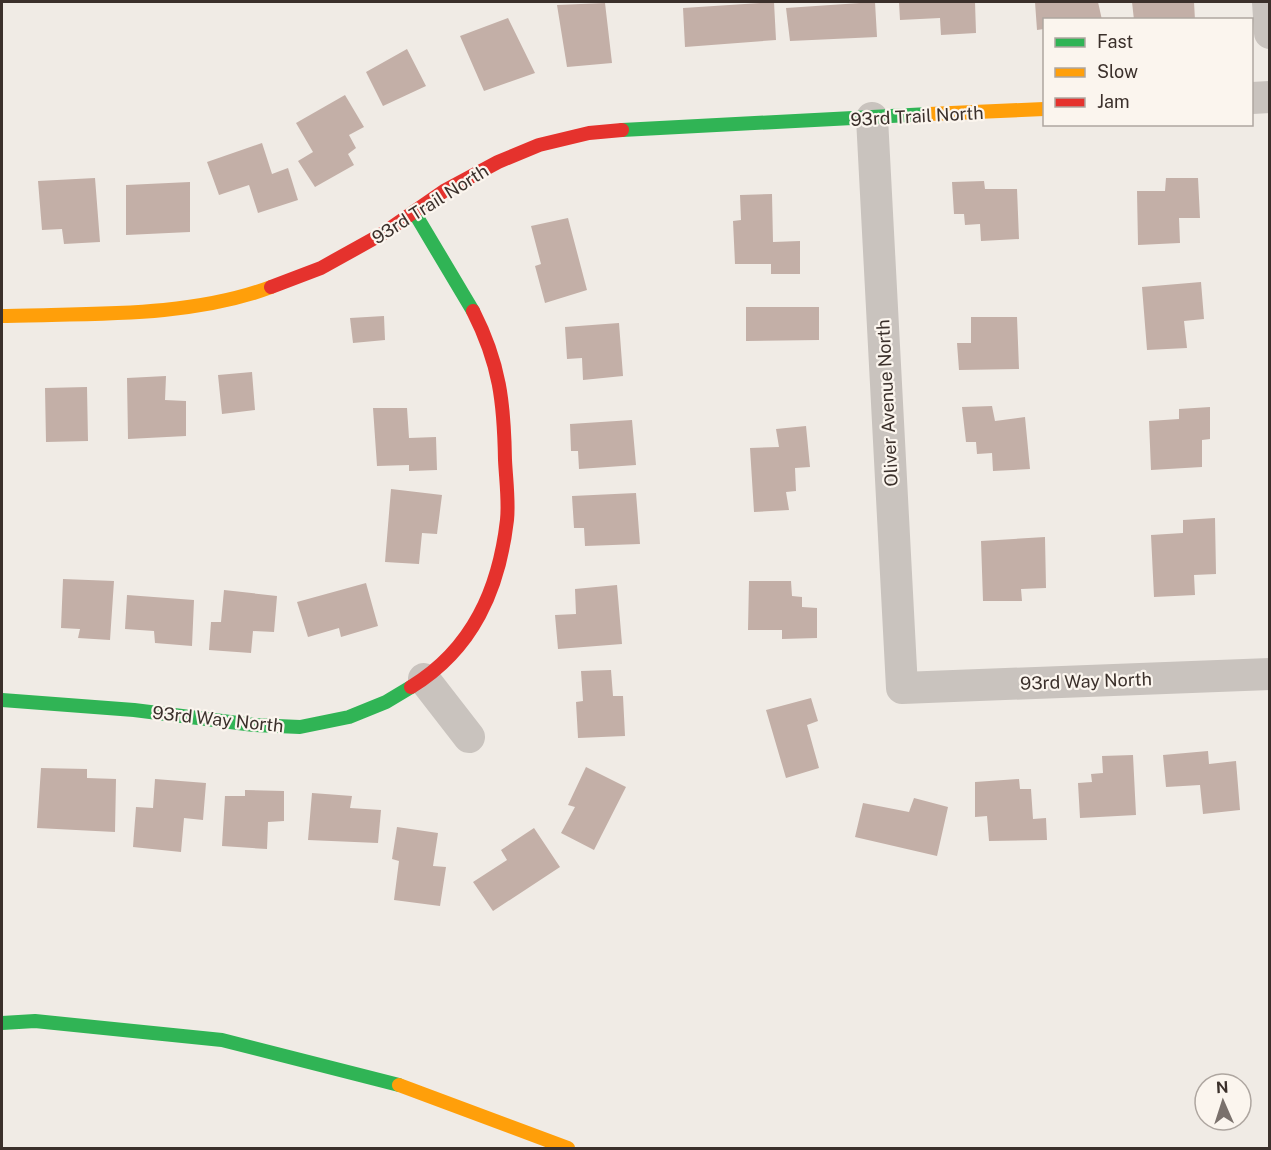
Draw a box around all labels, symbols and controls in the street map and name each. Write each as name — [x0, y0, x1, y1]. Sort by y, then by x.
legend — [1043, 18, 1253, 126]
text: Fast — [1097, 31, 1133, 52]
text: Slow — [1097, 61, 1138, 82]
text: Jam — [1097, 91, 1130, 112]
street label: 93rd Trail North — [850, 102, 984, 130]
street label: 93rd Trail North — [368, 160, 492, 248]
street label: Oliver Avenue North — [872, 319, 902, 487]
street label: 93rd Way North — [1020, 668, 1152, 694]
street label: 93rd Way North — [151, 702, 285, 736]
north arrow — [1193, 1072, 1253, 1132]
text: N — [1215, 1078, 1229, 1097]

